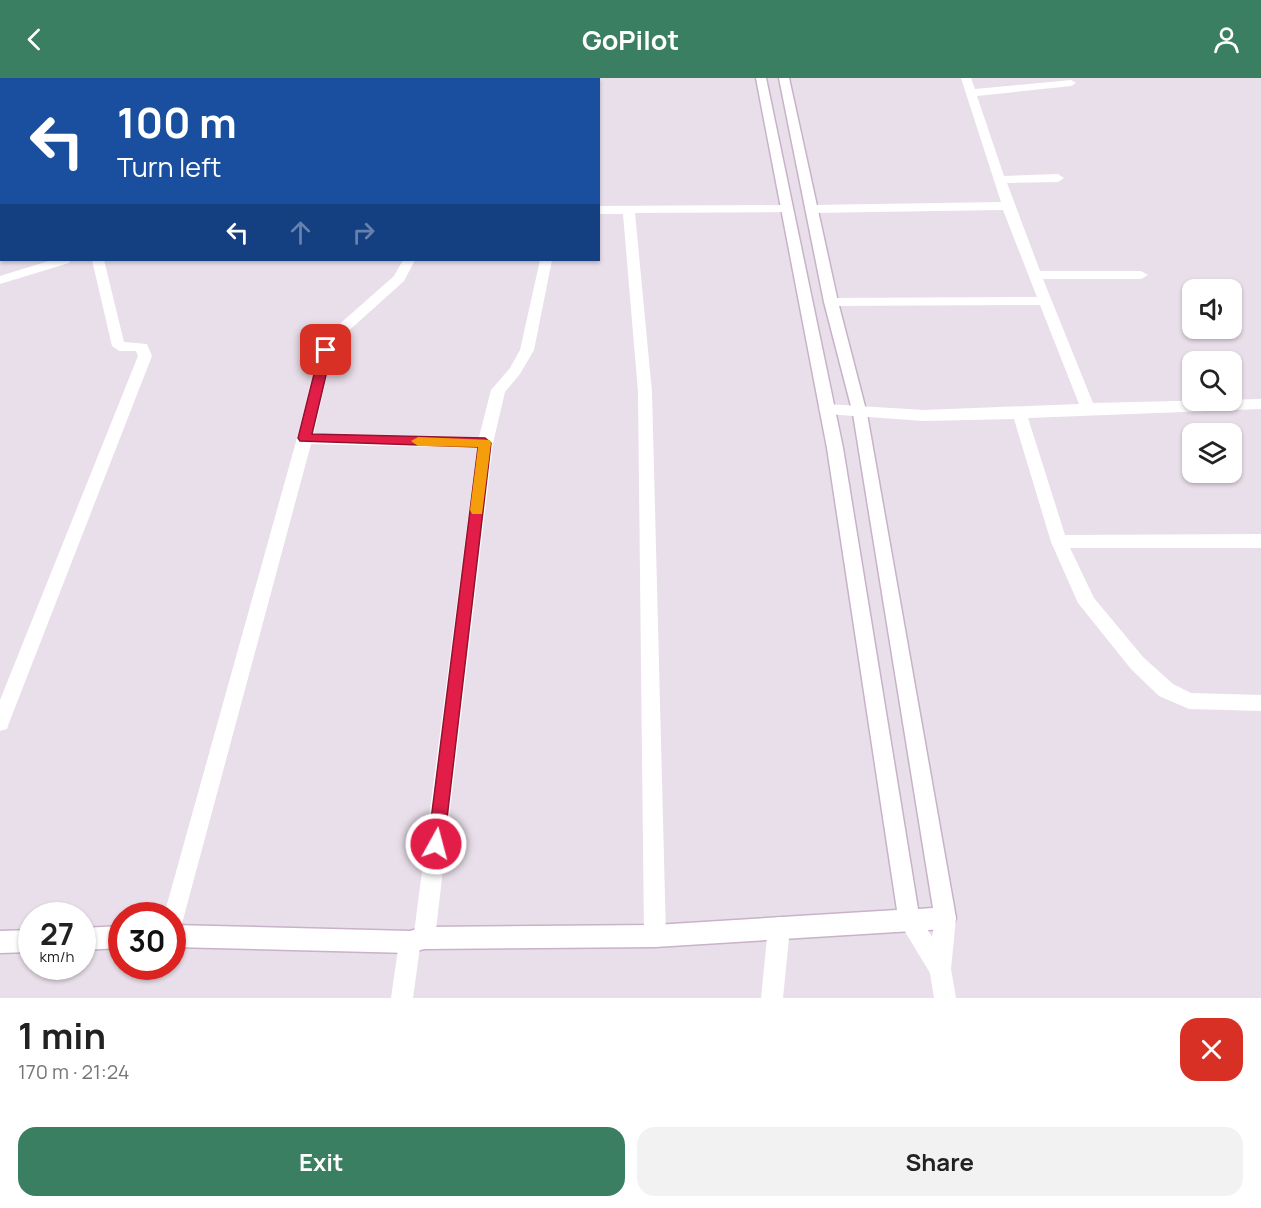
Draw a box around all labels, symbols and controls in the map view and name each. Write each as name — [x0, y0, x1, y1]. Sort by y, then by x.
text: GoPilot — [582, 21, 679, 58]
icon: back — [18, 23, 51, 56]
icon: person — [1210, 23, 1243, 56]
text: 100 m — [117, 93, 237, 151]
icon: left — [18, 102, 96, 180]
text: Turn left — [117, 148, 221, 185]
icon: left — [221, 216, 254, 249]
icon: ahead — [284, 216, 317, 249]
icon: right — [347, 216, 380, 249]
map controls — [1182, 279, 1242, 483]
button: sound — [1182, 279, 1242, 339]
pin — [300, 324, 351, 375]
icon: arrive — [309, 333, 342, 366]
button: search — [1182, 351, 1242, 411]
button: layers — [1182, 423, 1242, 483]
position arrow — [404, 812, 468, 876]
speed limit sign: 30 — [108, 902, 186, 980]
text: 27 — [40, 913, 74, 954]
text: km/h — [40, 946, 74, 967]
text: 1 min — [18, 1011, 106, 1060]
button: close — [1180, 1018, 1243, 1081]
text: 170 m · 21:24 — [18, 1058, 130, 1085]
button: Exit — [18, 1127, 625, 1196]
button: Share — [637, 1127, 1243, 1196]

